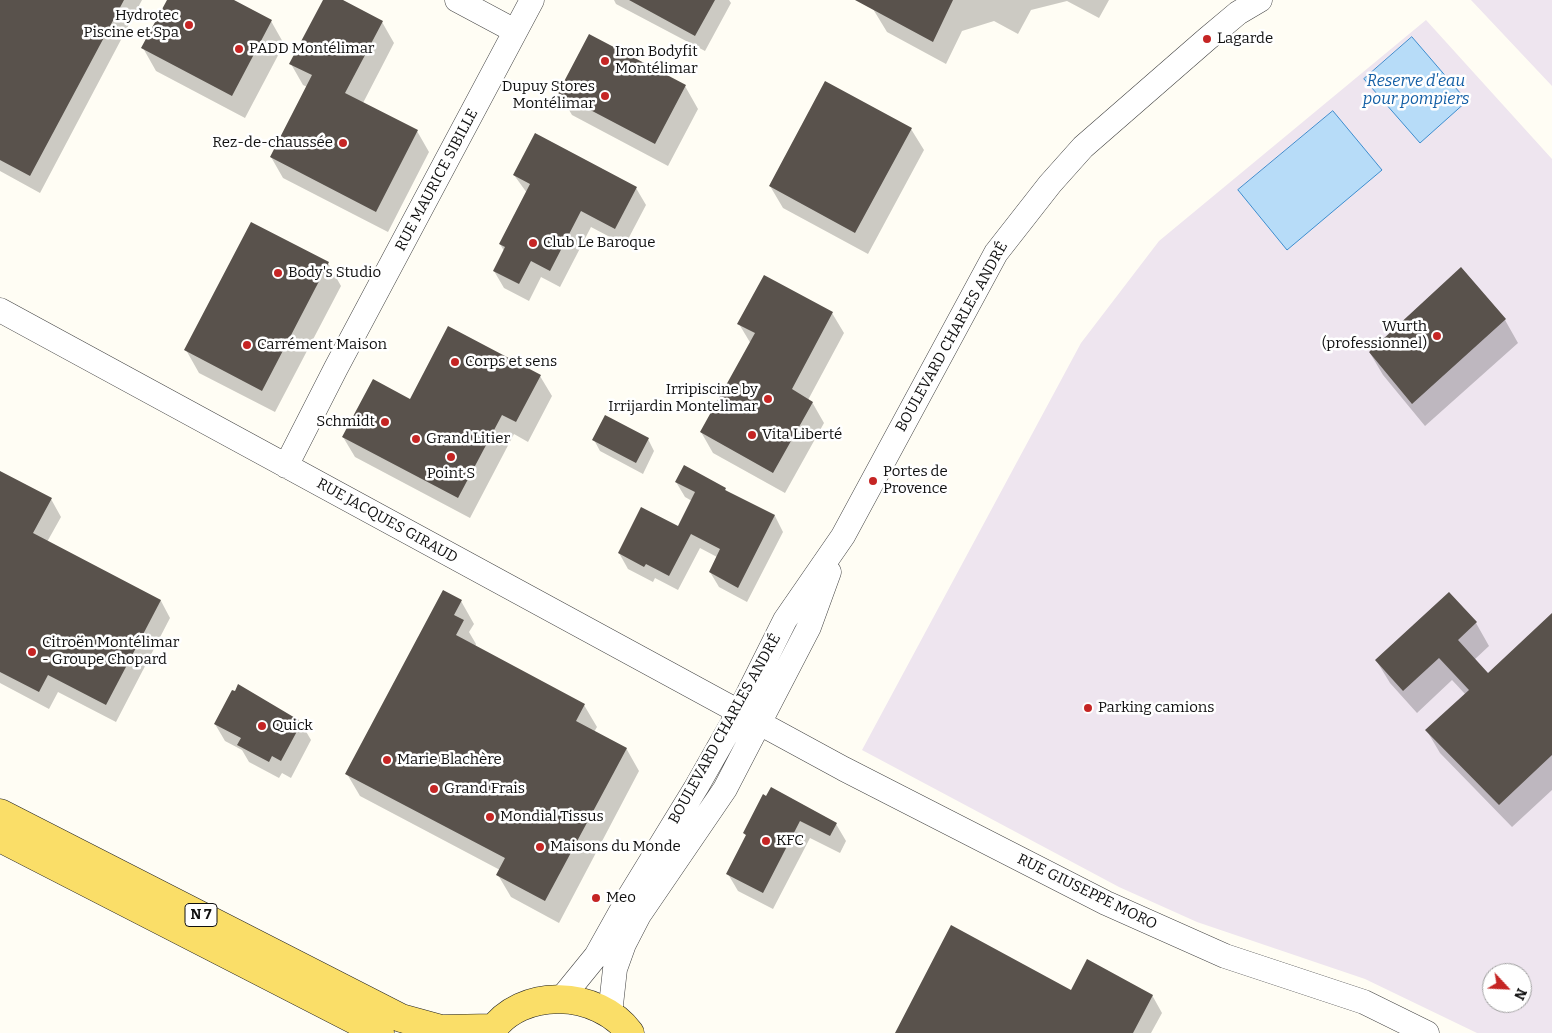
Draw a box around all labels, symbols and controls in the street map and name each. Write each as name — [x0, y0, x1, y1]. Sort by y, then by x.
place label: Hydrotec Piscine et Spa — [84, 7, 179, 42]
marker: Hydrotec Piscine et Spa — [183, 19, 195, 31]
place label: Lagarde — [1217, 30, 1273, 48]
marker: Lagarde — [1201, 33, 1213, 45]
place label: PADD Montélimar — [249, 40, 374, 58]
marker: PADD Montélimar — [233, 43, 245, 55]
place label: Iron Bodyfit Montélimar — [615, 43, 698, 78]
marker: Iron Bodyfit Montélimar — [599, 55, 611, 67]
water label: Reserve d'eau pour pompiers — [1363, 72, 1469, 110]
place label: Dupuy Stores Montélimar — [502, 78, 595, 113]
marker: Dupuy Stores Montélimar — [599, 90, 611, 102]
street label: RUE MAURICE SIBILLE — [392, 106, 482, 254]
place label: Rez-de-chaussée — [212, 134, 333, 152]
marker: Rez-de-chaussée — [337, 137, 349, 149]
place label: Club Le Baroque — [543, 234, 655, 252]
marker: Club Le Baroque — [527, 237, 539, 249]
street label: BOULEVARD CHARLES ANDRÉ — [892, 239, 1012, 435]
place label: Body's Studio — [288, 264, 381, 282]
marker: Body's Studio — [272, 267, 284, 279]
place label: Wurth (professionnel) — [1322, 318, 1427, 353]
marker: Wurth (professionnel) — [1431, 330, 1443, 342]
place label: Carrément Maison — [257, 336, 387, 354]
marker: Carrément Maison — [241, 339, 253, 351]
place label: Corps et sens — [465, 353, 557, 371]
marker: Corps et sens — [449, 356, 461, 368]
place label: Irripiscine by Irrijardin Montelimar — [608, 381, 758, 416]
marker: Irripiscine by Irrijardin Montelimar — [762, 393, 774, 405]
place label: Schmidt — [316, 413, 375, 431]
marker: Schmidt — [379, 416, 391, 428]
place label: Vita Liberté — [762, 426, 842, 444]
marker: Vita Liberté — [746, 429, 758, 441]
place label: Grand Litier — [426, 430, 510, 448]
marker: Grand Litier — [410, 433, 422, 445]
marker: Point S — [445, 451, 457, 463]
place label: Portes de Provence — [883, 463, 948, 498]
place label: Point S — [427, 465, 475, 483]
street label: RUE JACQUES GIRAUD — [313, 475, 461, 567]
marker: Portes de Provence — [867, 475, 879, 487]
street label: BOULEVARD CHARLES ANDRÉ — [665, 631, 785, 827]
place label: Citroën Montélimar - Groupe Chopard — [42, 634, 179, 669]
marker: Citroën Montélimar - Groupe Chopard — [26, 646, 38, 658]
place label: Parking camions — [1098, 699, 1214, 717]
marker: Parking camions — [1082, 702, 1094, 714]
place label: Quick — [272, 717, 313, 735]
marker: Quick — [256, 720, 268, 732]
place label: Marie Blachère — [397, 751, 502, 769]
marker: Marie Blachère — [381, 754, 393, 766]
place label: Grand Frais — [444, 780, 525, 798]
marker: Grand Frais — [428, 783, 440, 795]
place label: Mondial Tissus — [500, 808, 604, 826]
marker: Mondial Tissus — [484, 811, 496, 823]
place label: KFC — [776, 832, 804, 850]
marker: KFC — [760, 835, 772, 847]
place label: Maisons du Monde — [550, 838, 681, 856]
marker: Maisons du Monde — [534, 841, 546, 853]
street label: RUE GIUSEPPE MORO — [1014, 850, 1160, 934]
place label: Meo — [606, 889, 636, 907]
marker: Meo — [590, 892, 602, 904]
road number: N 7 — [185, 904, 217, 926]
north arrow — [1482, 963, 1532, 1013]
text: N — [1510, 986, 1530, 1003]

